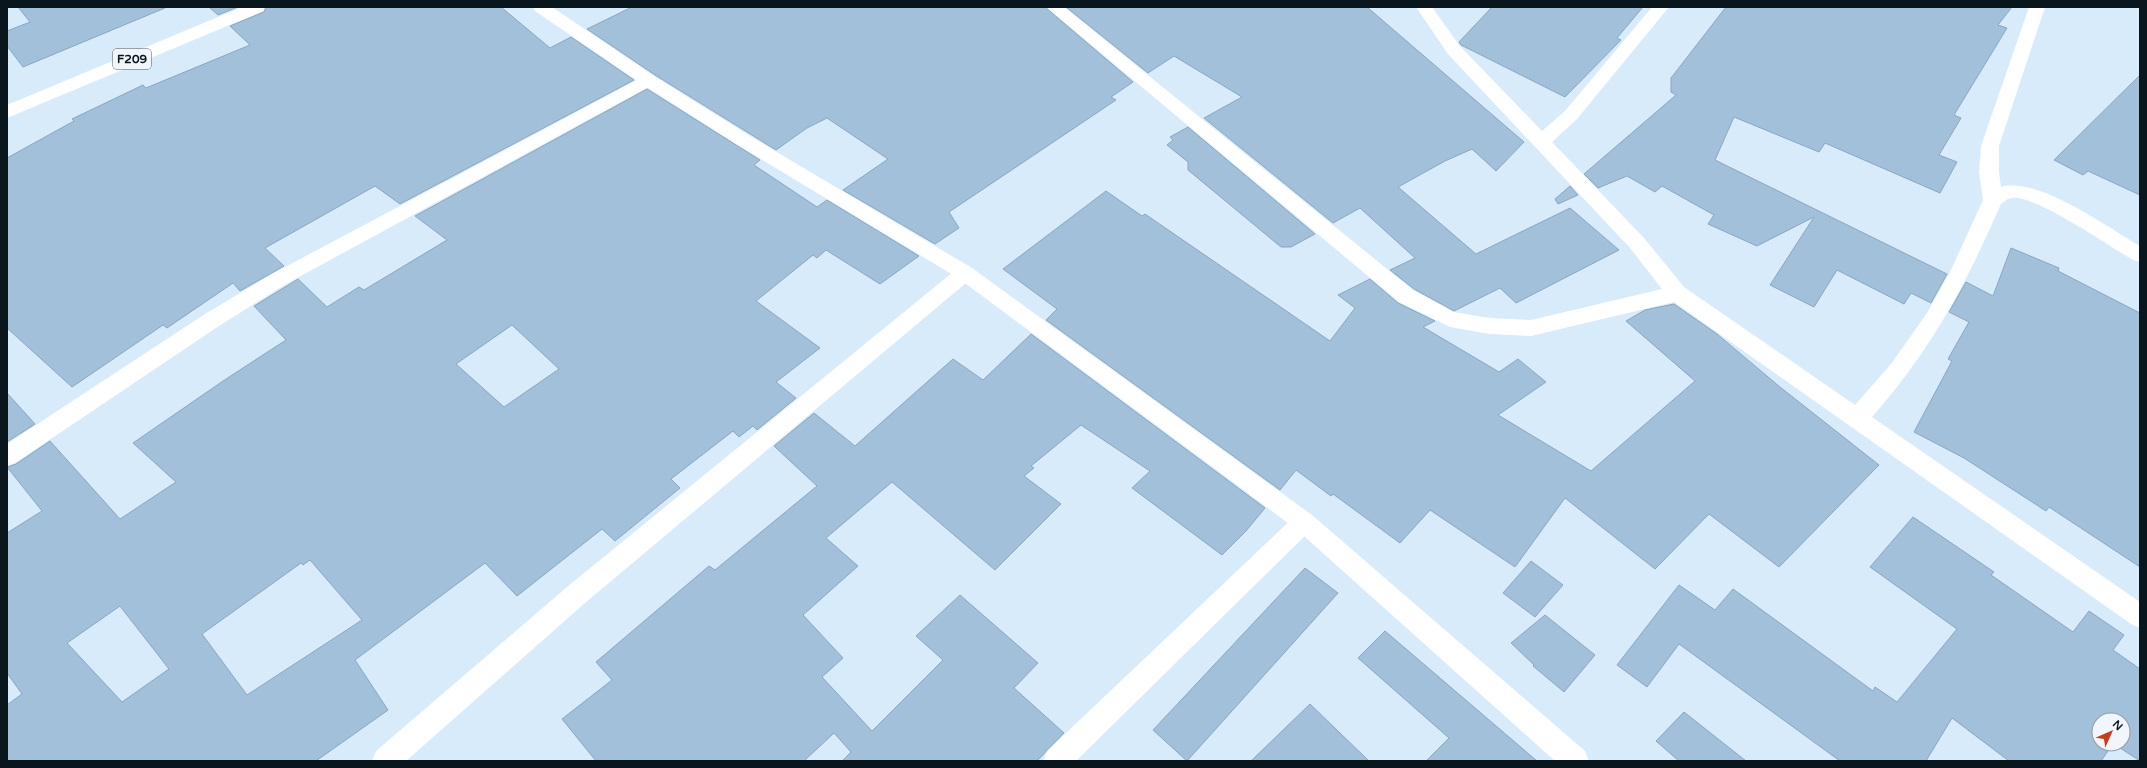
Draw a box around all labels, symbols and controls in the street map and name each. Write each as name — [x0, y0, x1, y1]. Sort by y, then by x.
road number: F209 — [113, 49, 151, 69]
north arrow — [2091, 712, 2131, 752]
text: N — [2110, 718, 2125, 733]

